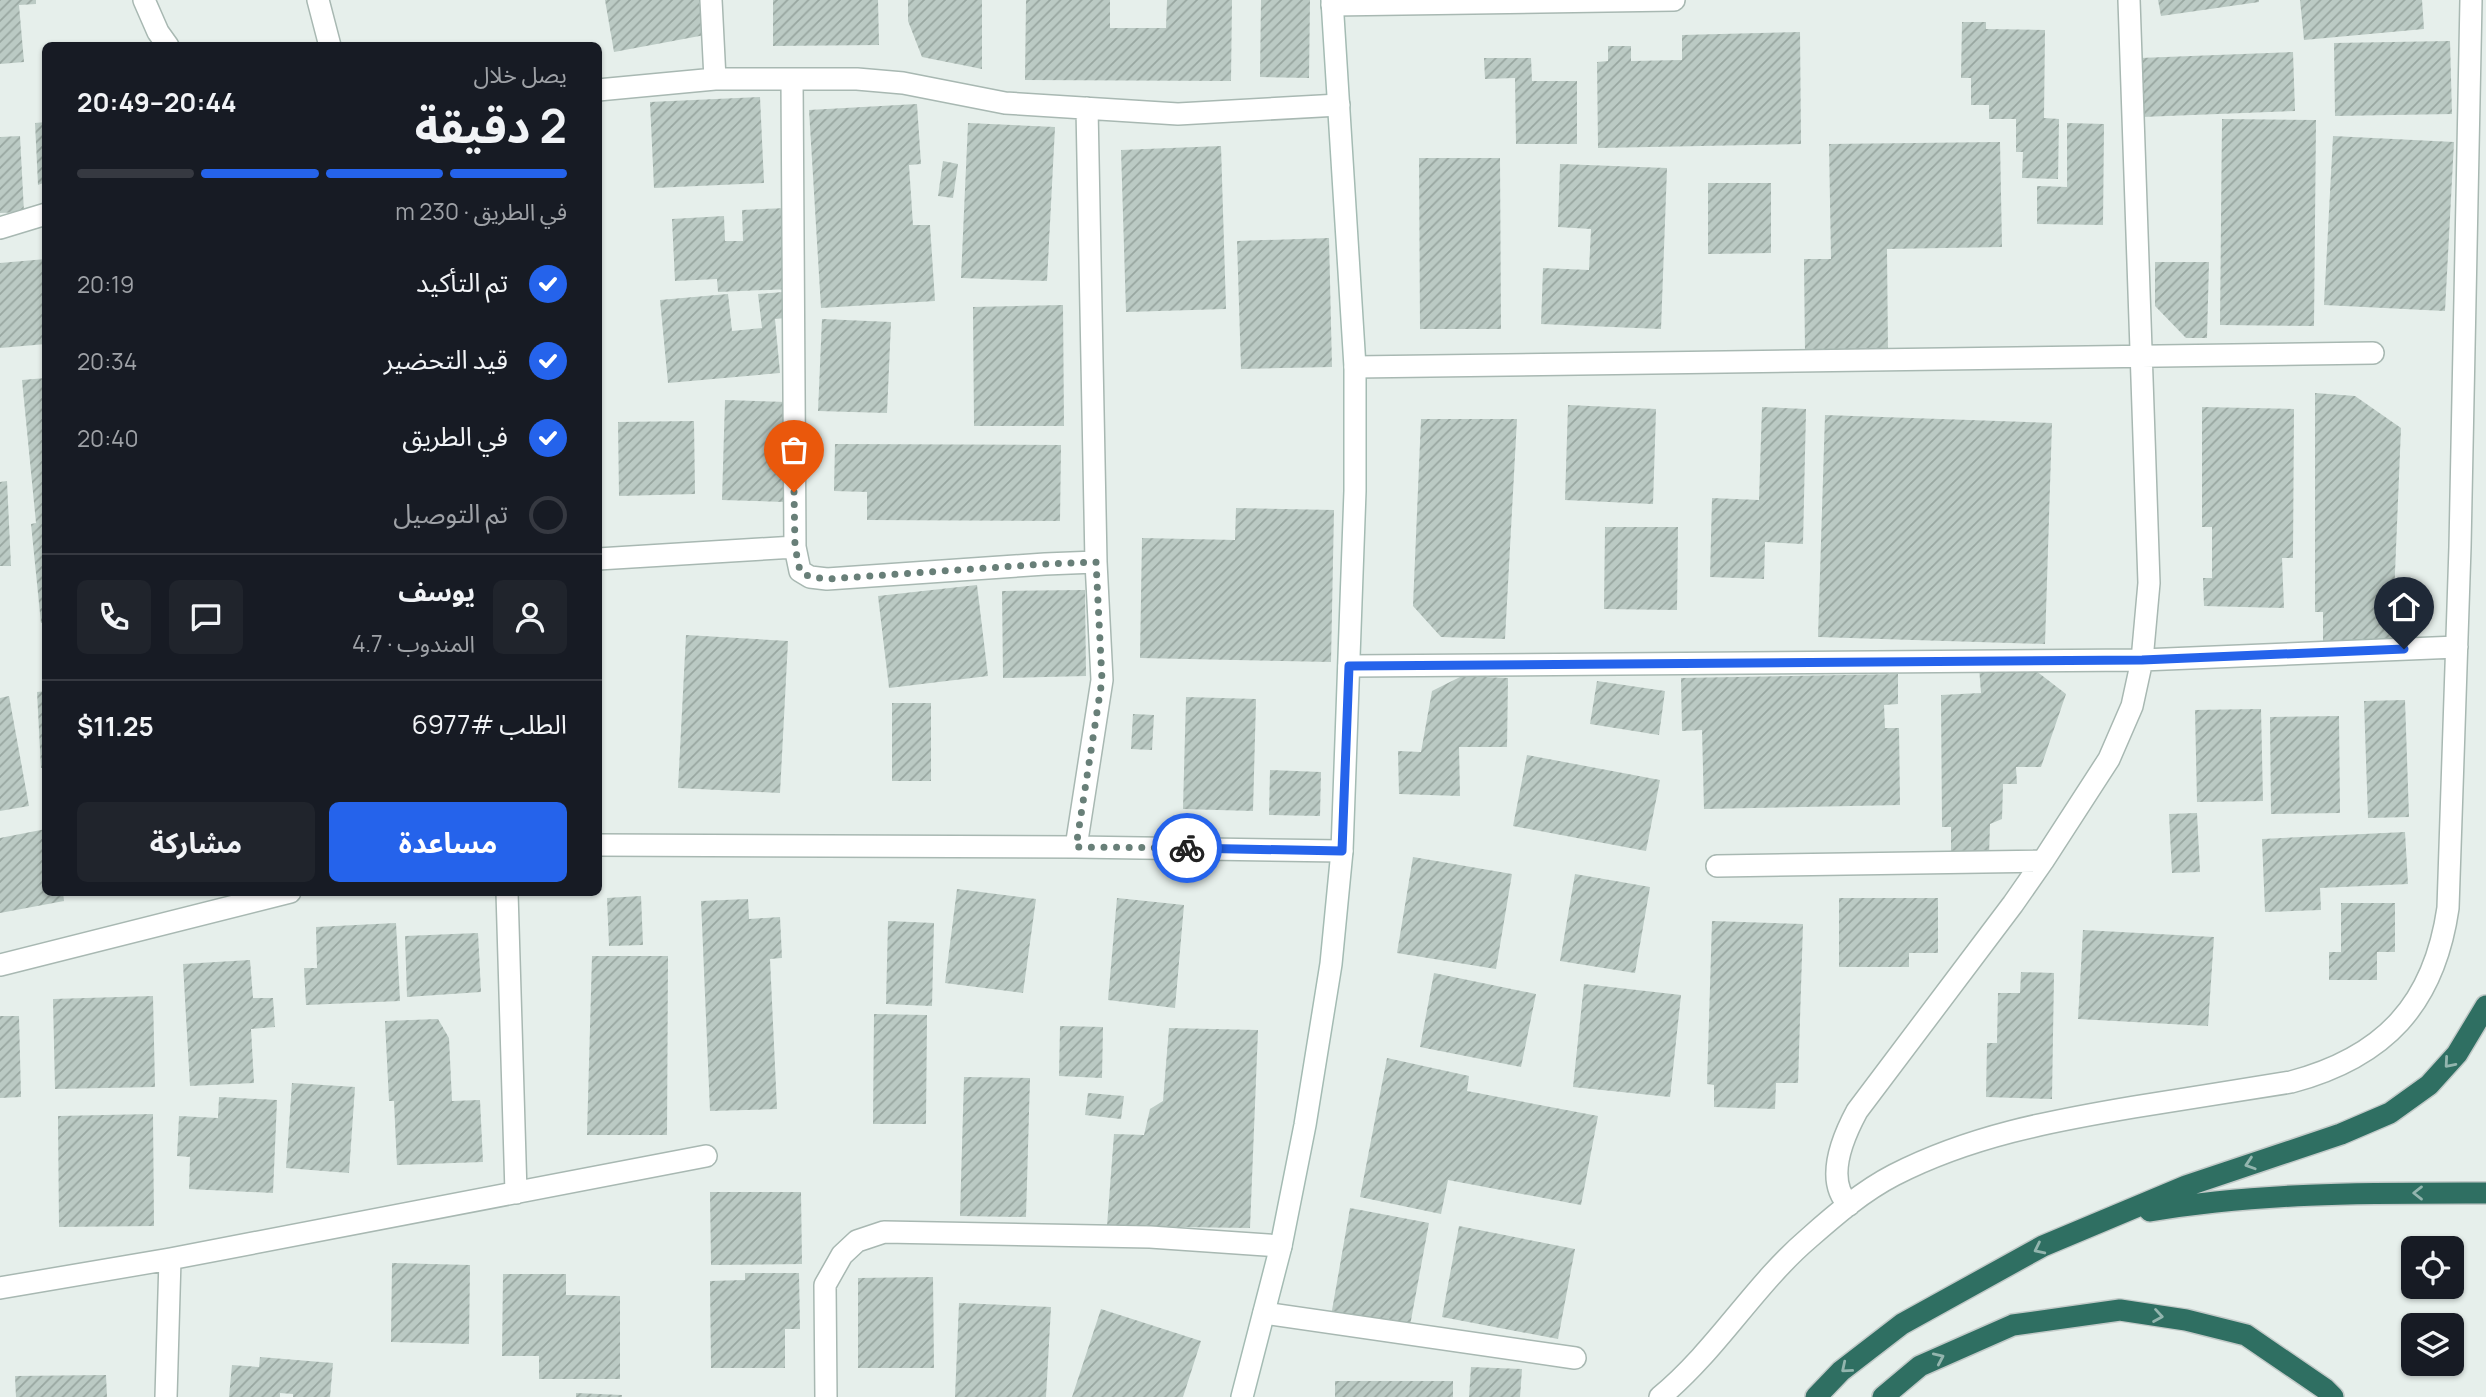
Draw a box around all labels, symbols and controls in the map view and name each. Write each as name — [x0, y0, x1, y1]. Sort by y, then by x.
text: يصل خلال — [474, 58, 567, 90]
text: 20:44–20:49 — [77, 84, 237, 120]
text: 2 دقيقة — [415, 94, 567, 157]
text: في الطريق · 230 m — [395, 195, 567, 227]
text: تم التأكيد — [416, 264, 508, 300]
icon: check — [529, 265, 567, 303]
text: 20:19 — [77, 268, 134, 300]
text: قيد التحضير — [384, 341, 508, 377]
icon: check — [529, 342, 567, 380]
text: 20:34 — [77, 345, 137, 377]
text: في الطريق — [402, 418, 508, 454]
icon: check — [529, 419, 567, 457]
pin — [764, 420, 824, 492]
text: 20:40 — [77, 422, 139, 454]
icon: bag — [775, 431, 813, 469]
text: تم التوصيل — [393, 495, 508, 531]
text: يوسف — [398, 573, 475, 609]
pin — [2374, 577, 2434, 649]
button: phone — [77, 580, 151, 654]
button: chat — [169, 580, 243, 654]
button: person — [493, 580, 567, 654]
icon: home — [2385, 588, 2423, 626]
text: المندوب · 4.7 — [352, 627, 475, 659]
text: الطلب #6977 — [412, 706, 567, 742]
text: $11.25 — [77, 708, 154, 744]
button: مشاركة — [77, 802, 315, 882]
button: مساعدة — [329, 802, 567, 882]
courier — [1152, 813, 1222, 883]
icon: bike — [1168, 829, 1206, 867]
one-way arrow — [2445, 1055, 2457, 1068]
one-way arrow — [2244, 1156, 2256, 1170]
one-way arrow — [2412, 1185, 2423, 1201]
map controls — [2401, 1236, 2464, 1376]
button: locate — [2401, 1236, 2464, 1299]
one-way arrow — [2033, 1240, 2046, 1254]
one-way arrow — [2152, 1308, 2164, 1323]
button: layers — [2401, 1313, 2464, 1376]
one-way arrow — [1931, 1352, 1944, 1366]
one-way arrow — [1841, 1360, 1854, 1372]

